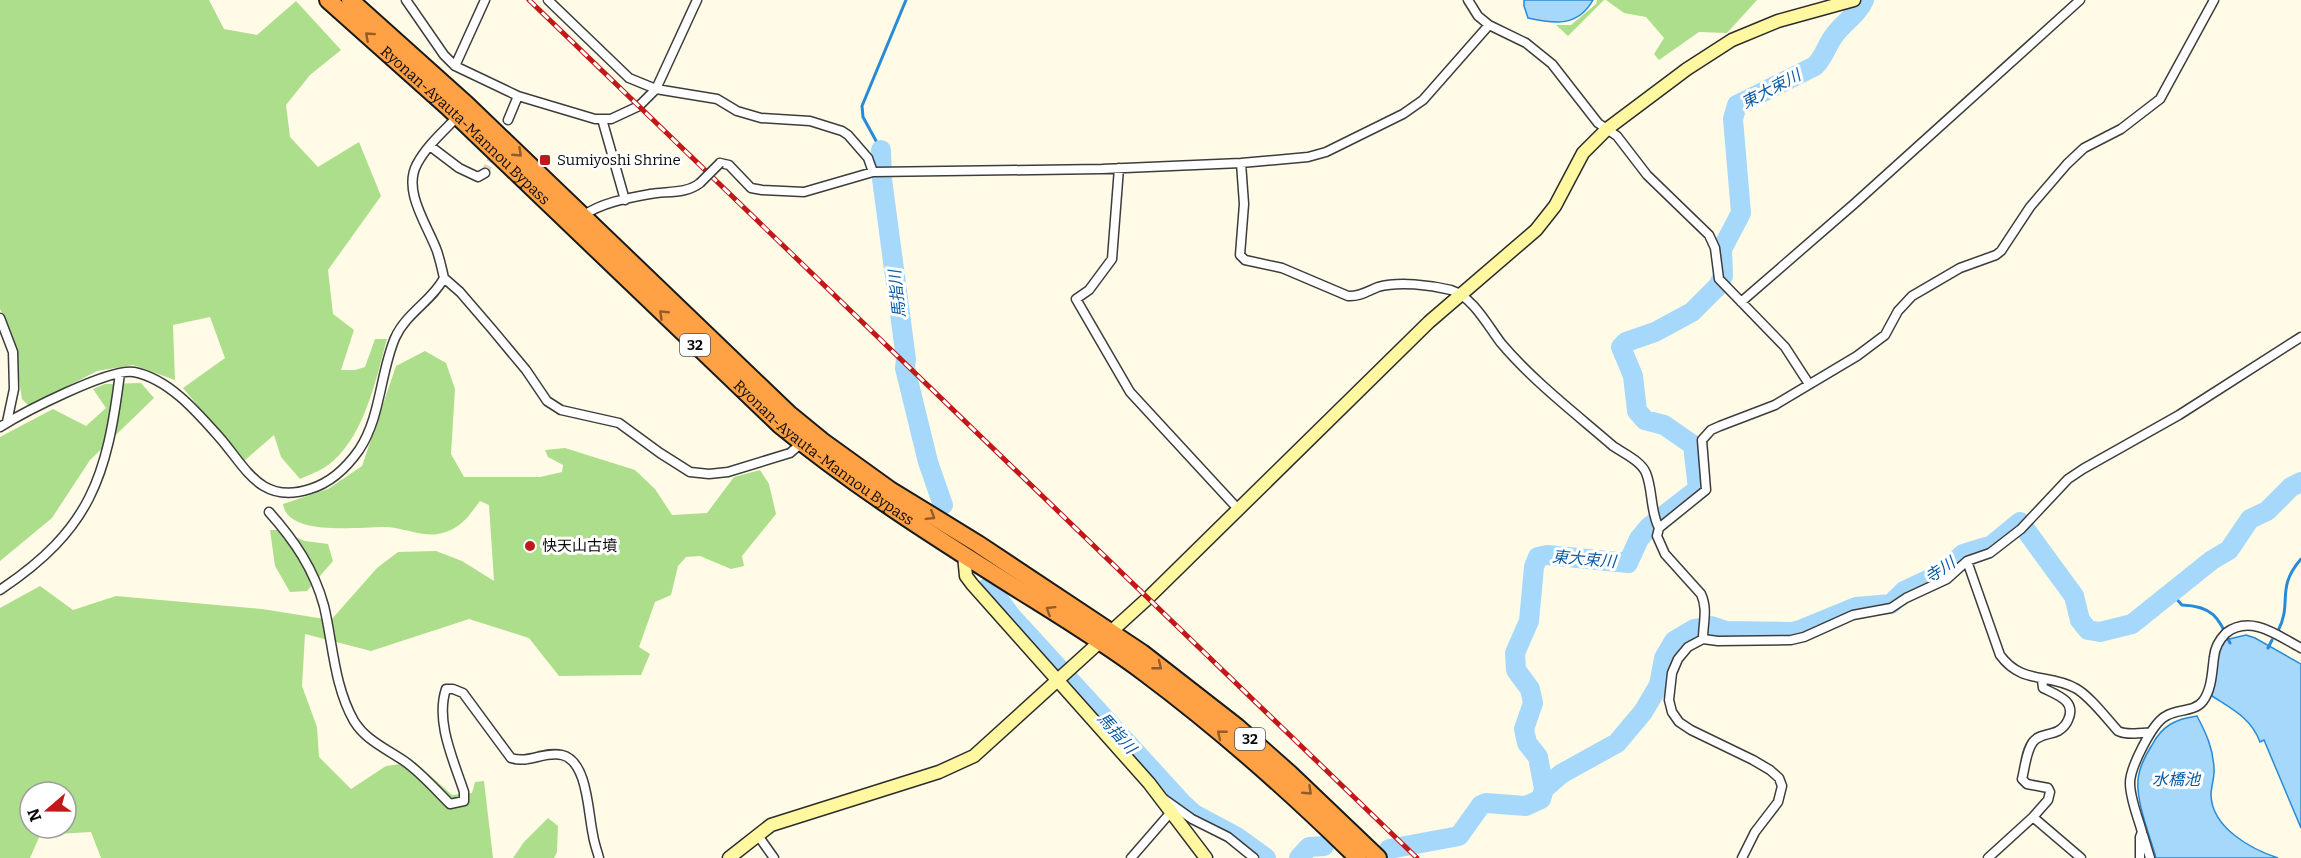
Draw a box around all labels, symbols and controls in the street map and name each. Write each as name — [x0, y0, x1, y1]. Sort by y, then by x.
one-way arrow — [365, 32, 376, 43]
street label: Ryonan-Ayauta-Mannou Bypass — [377, 42, 554, 209]
water label: 東大束川 — [1738, 65, 1805, 112]
one-way arrow — [510, 145, 521, 156]
place label: Sumiyoshi Shrine — [557, 151, 681, 169]
marker: Sumiyoshi Shrine — [538, 153, 552, 167]
water label: 馬指川 — [885, 267, 909, 319]
one-way arrow — [660, 310, 670, 321]
road number: 32 — [680, 334, 710, 356]
street label: Ryonan-Ayauta-Mannou Bypass — [730, 376, 917, 529]
one-way arrow — [925, 508, 936, 519]
place label: 快天山古墳 — [542, 537, 617, 555]
marker: 快天山古墳 — [523, 539, 537, 553]
water label: 東大束川 — [1551, 547, 1619, 571]
water label: 寺川 — [1921, 552, 1960, 587]
one-way arrow — [1046, 605, 1056, 617]
one-way arrow — [1152, 658, 1163, 669]
water label: 馬指川 — [1094, 709, 1141, 759]
road number: 32 — [1235, 728, 1265, 750]
one-way arrow — [1217, 731, 1228, 742]
water label: 水橋池 — [2152, 770, 2202, 789]
north arrow — [18, 780, 78, 840]
one-way arrow — [1301, 783, 1312, 794]
text: N — [23, 806, 45, 824]

